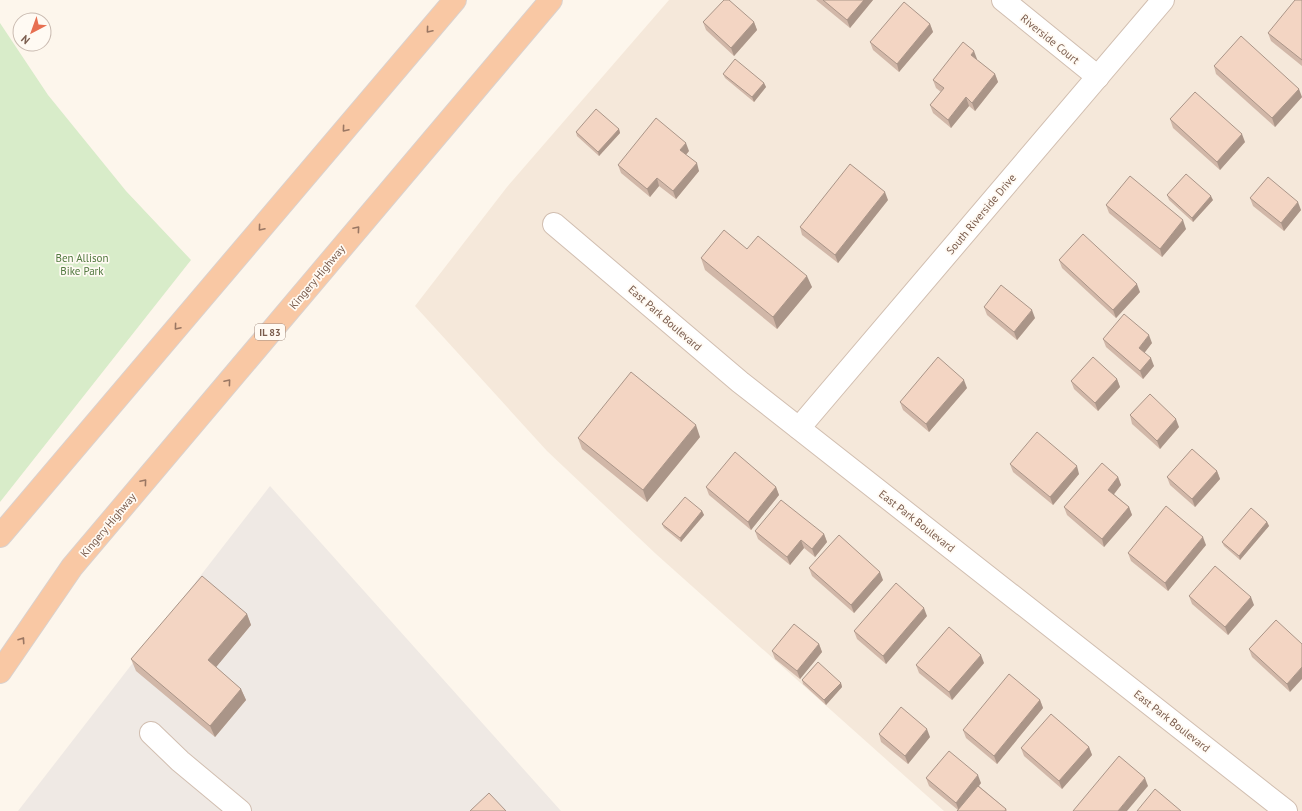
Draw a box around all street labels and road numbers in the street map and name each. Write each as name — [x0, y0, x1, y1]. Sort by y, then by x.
street label: Riverside Court — [1018, 11, 1082, 67]
street label: South Riverside Drive — [943, 170, 1019, 257]
street label: Kingery Highway — [286, 241, 348, 312]
street label: East Park Boulevard — [625, 282, 705, 354]
road number: IL 83 — [255, 324, 285, 340]
street label: East Park Boulevard — [876, 487, 958, 555]
street label: Kingery Highway — [77, 489, 139, 560]
street label: East Park Boulevard — [1131, 687, 1213, 755]

